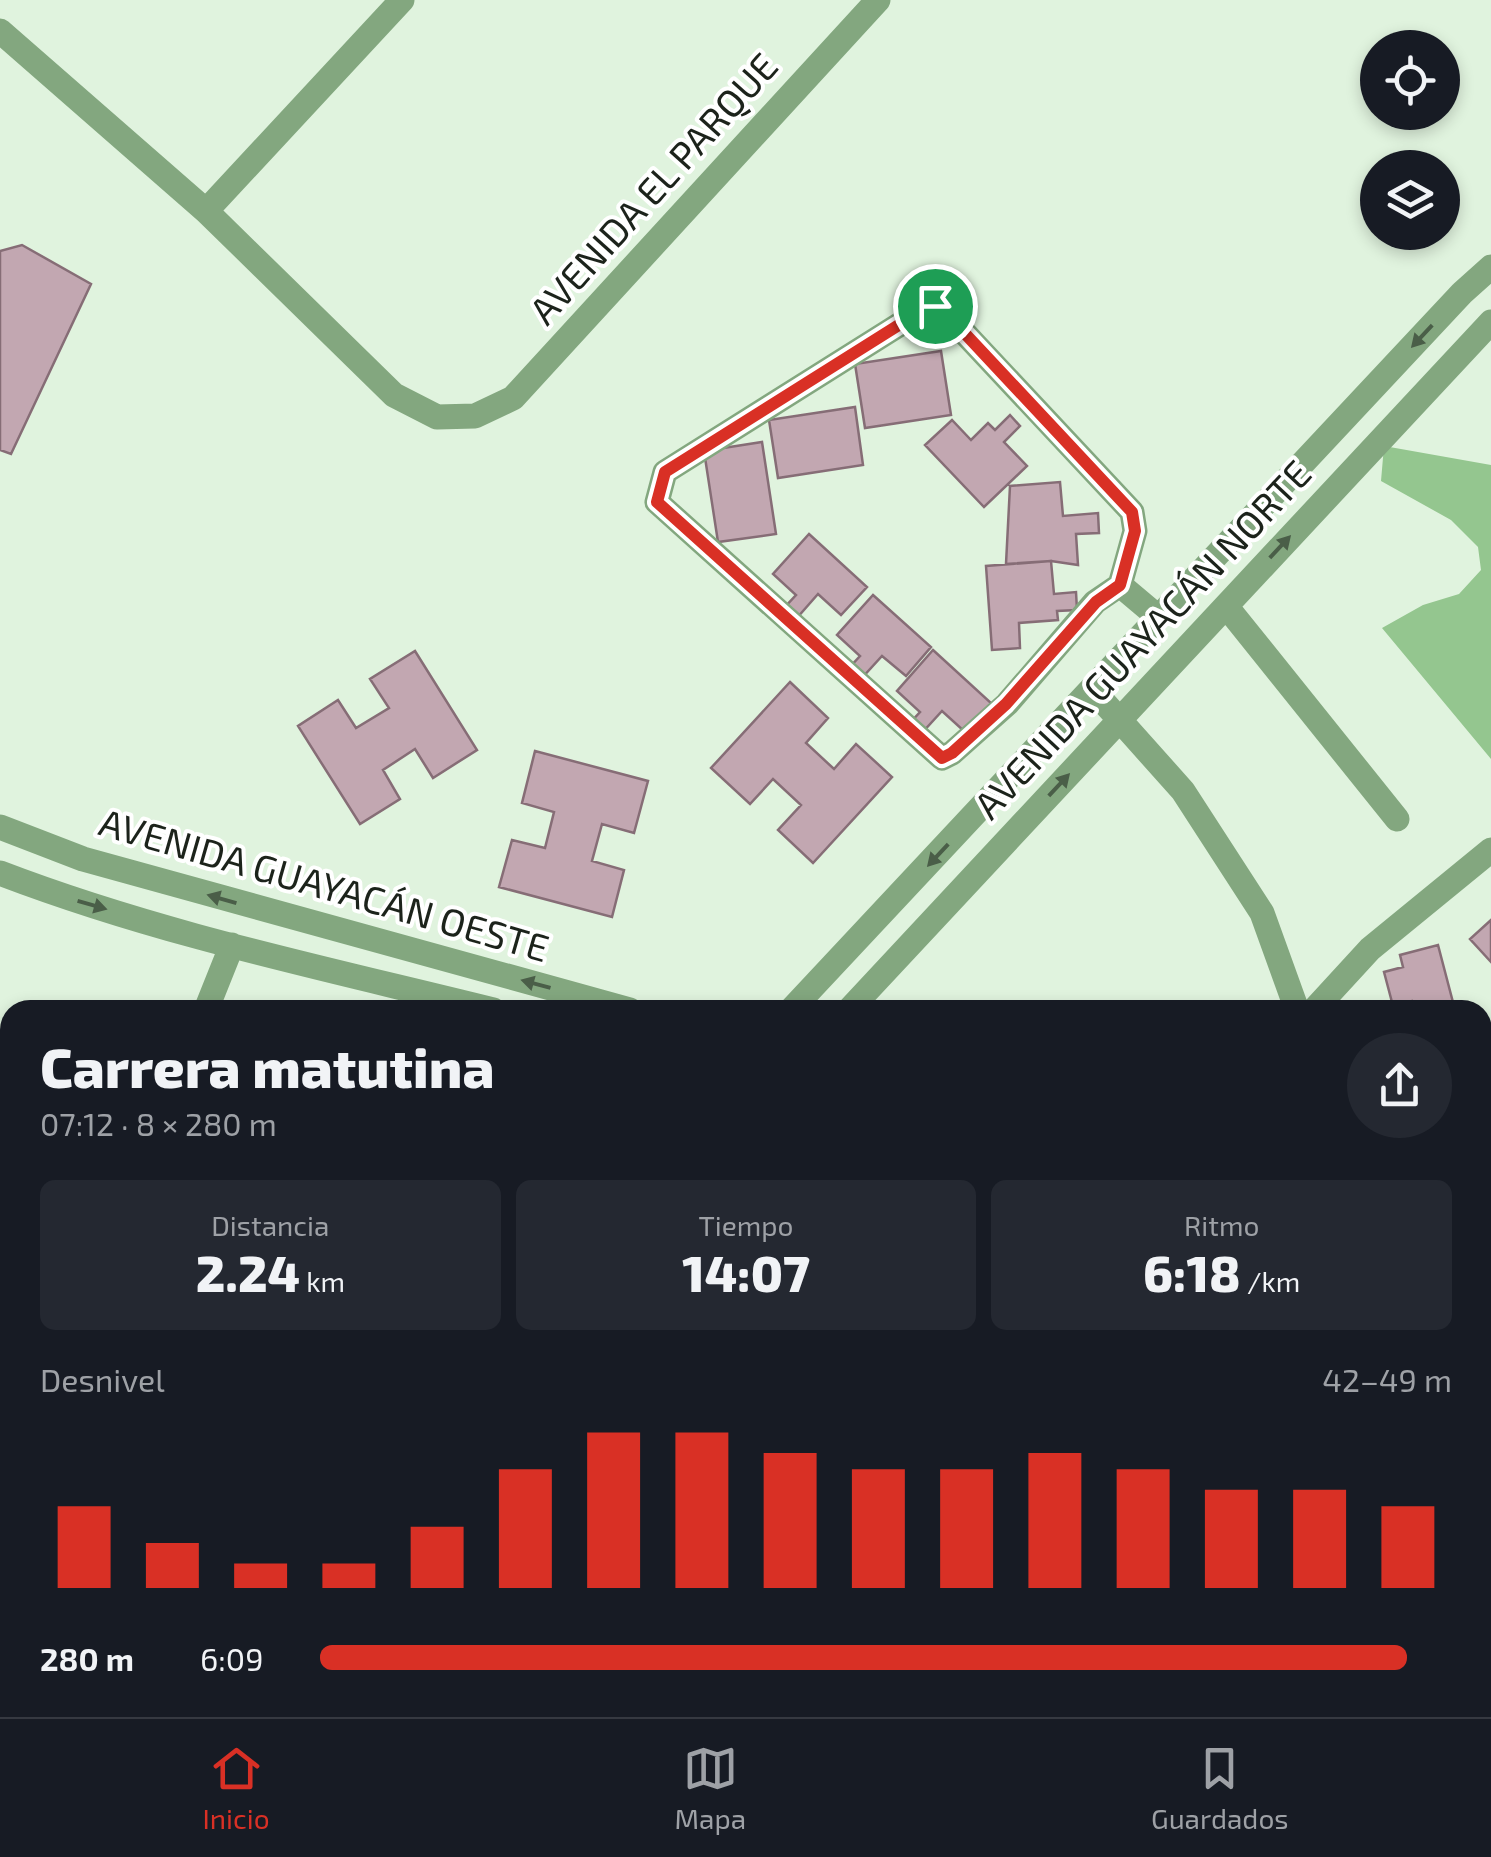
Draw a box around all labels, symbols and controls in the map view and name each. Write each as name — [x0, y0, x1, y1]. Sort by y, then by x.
map controls — [1360, 30, 1460, 250]
button: locate — [1360, 30, 1460, 130]
street label: AVENIDA EL PARQUE — [519, 43, 786, 333]
button: layers — [1360, 150, 1460, 250]
pin — [893, 264, 978, 349]
icon: arrive — [908, 279, 963, 334]
one-way arrow — [1411, 324, 1434, 348]
street label: AVENIDA GUAYACÁN NORTE — [964, 450, 1320, 827]
one-way arrow — [1268, 536, 1291, 560]
one-way arrow — [1047, 773, 1070, 797]
street label: AVENIDA GUAYACÁN OESTE — [95, 798, 555, 970]
one-way arrow — [927, 842, 949, 867]
one-way arrow — [206, 890, 237, 906]
one-way arrow — [77, 898, 108, 914]
one-way arrow — [520, 976, 551, 992]
text: Carrera matutina — [40, 1033, 494, 1099]
button: share — [1347, 1033, 1452, 1138]
text: 07:12 · 8 × 280 m — [40, 1104, 277, 1142]
text: Distancia — [211, 1208, 329, 1242]
text: Tiempo — [699, 1208, 793, 1242]
text: Ritmo — [1184, 1208, 1259, 1242]
text: 2.24 — [196, 1242, 300, 1302]
text: 14:07 — [682, 1242, 810, 1302]
text: 6:18 — [1143, 1242, 1241, 1302]
text: km — [300, 1264, 345, 1298]
text: /km — [1241, 1264, 1300, 1298]
text: Desnivel — [40, 1360, 165, 1398]
text: 42–49 m — [1322, 1360, 1452, 1398]
text: 280 m — [40, 1639, 134, 1677]
text: 6:09 — [200, 1639, 263, 1677]
tab: Inicio — [202, 1741, 270, 1835]
tab: Mapa — [675, 1741, 746, 1835]
tab: Guardados — [1151, 1741, 1289, 1835]

